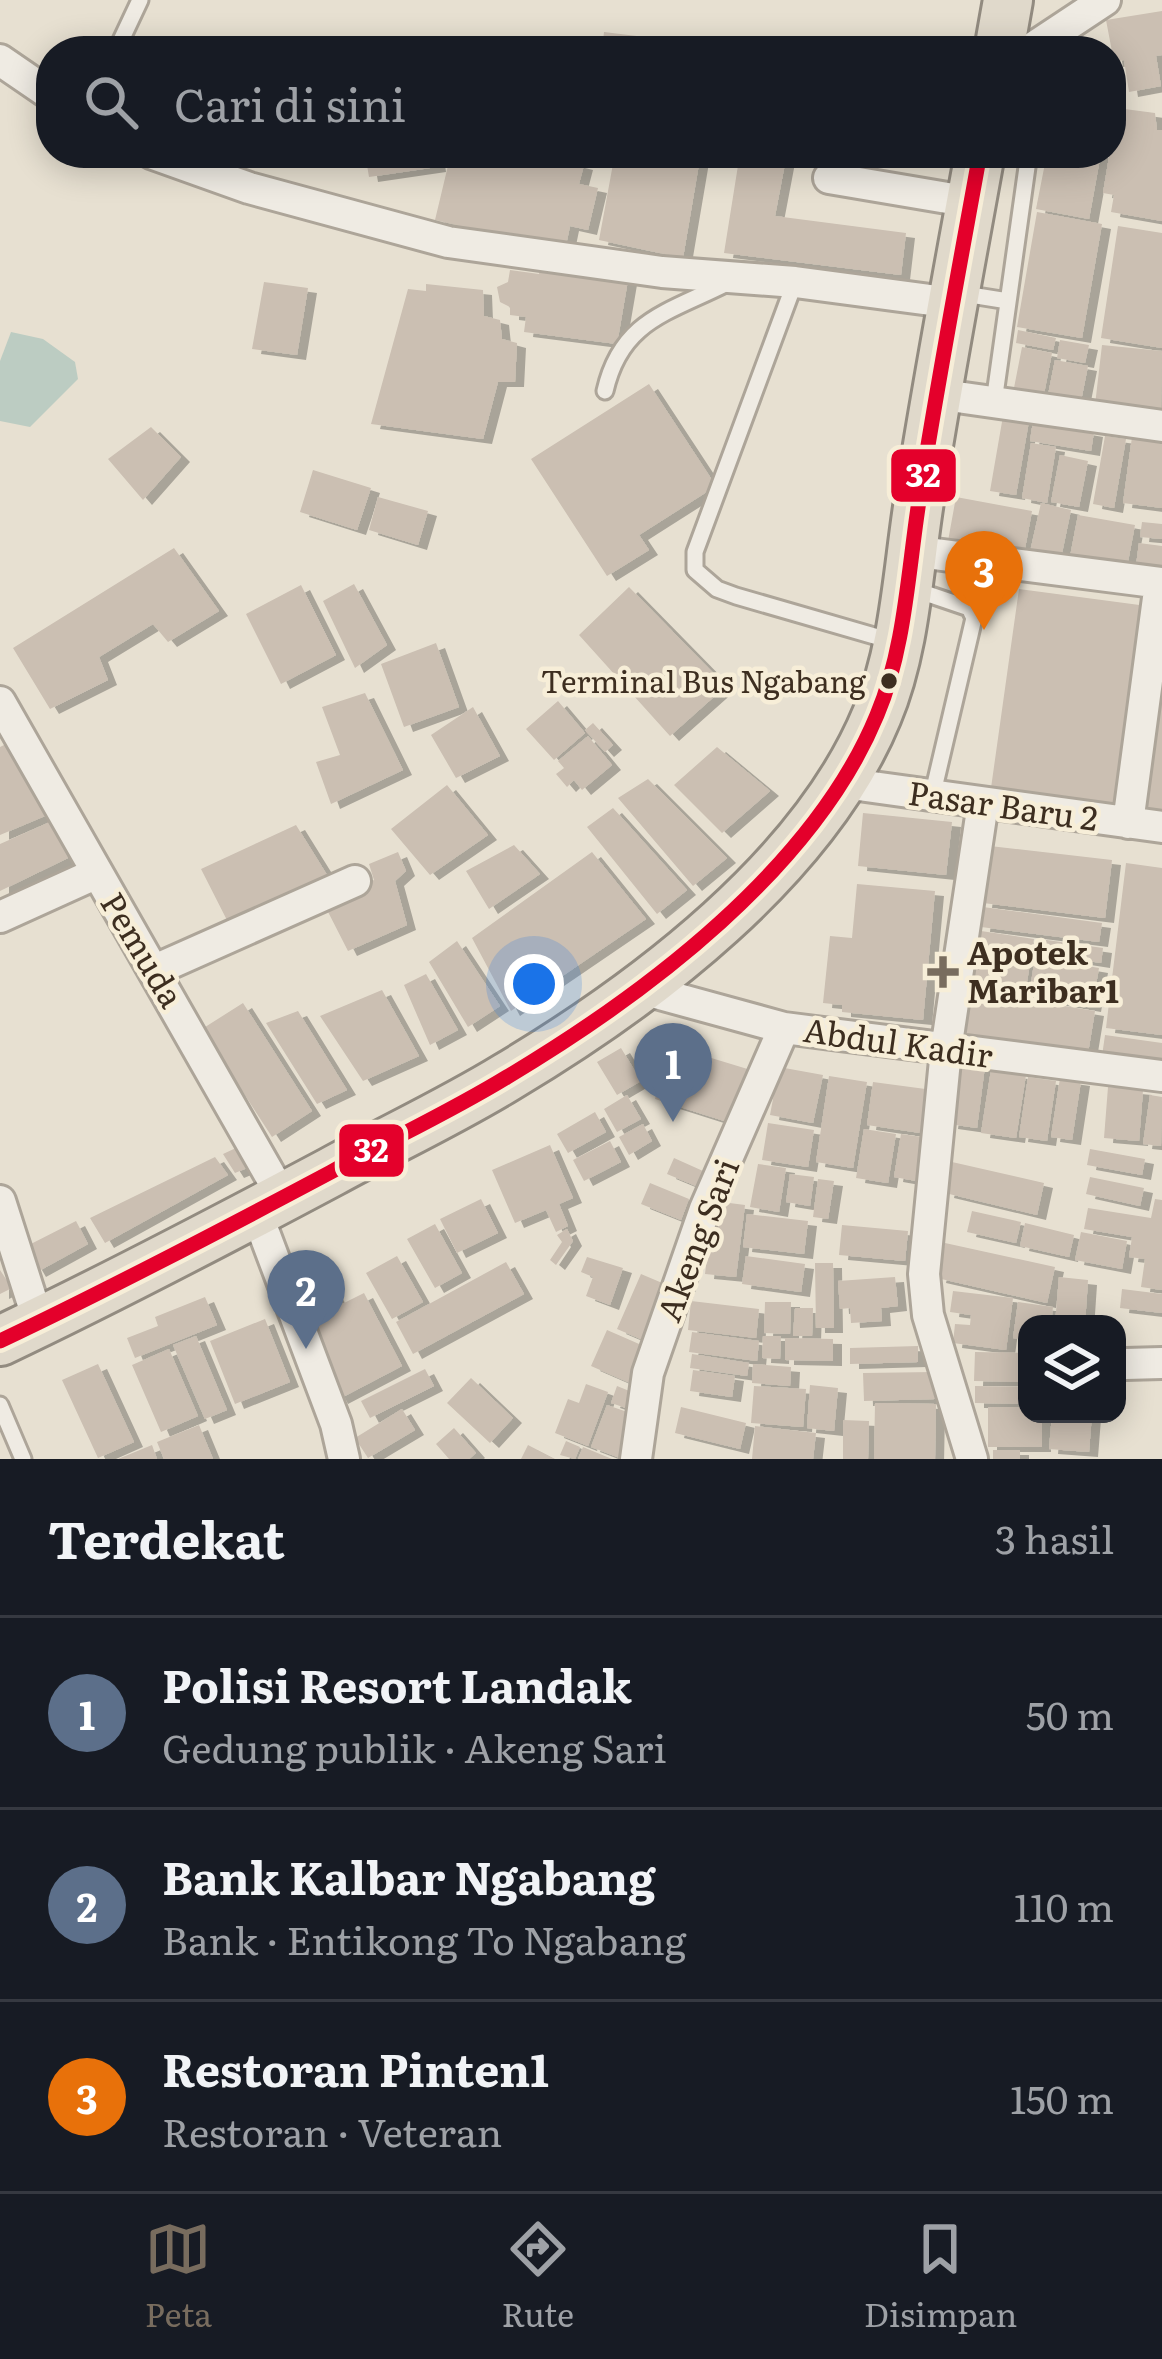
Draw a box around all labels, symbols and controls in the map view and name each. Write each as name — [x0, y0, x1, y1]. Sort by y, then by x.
search box — [36, 36, 1126, 168]
icon: search — [78, 69, 144, 135]
text: Cari di sini — [174, 69, 406, 136]
line badge: 32 — [889, 447, 958, 504]
text: 32 — [905, 448, 941, 497]
pin: 3 — [945, 531, 1023, 630]
place label: Terminal Bus Ngabang — [541, 658, 866, 702]
marker: Terminal Bus Ngabang — [878, 670, 900, 692]
street label: Pasar Baru 2 — [905, 766, 1101, 841]
street label: Pemuda — [90, 882, 198, 1016]
place label: Apotek Maribar1 — [967, 926, 1119, 1013]
your location — [504, 954, 564, 1014]
marker: Apotek Maribar1 — [930, 959, 956, 985]
street label: Abdul Kadir — [801, 1003, 997, 1078]
pin: 1 — [634, 1023, 712, 1122]
line badge: 32 — [337, 1122, 406, 1179]
text: 32 — [353, 1123, 389, 1172]
street label: Akeng Sari — [642, 1150, 749, 1328]
pin: 2 — [267, 1250, 345, 1349]
map controls — [1018, 1315, 1126, 1423]
button: layers — [1018, 1315, 1126, 1423]
text: Terdekat — [48, 1499, 285, 1575]
text: 3 hasil — [995, 1508, 1114, 1566]
text: Polisi Resort Landak — [162, 1650, 632, 1717]
text: 1 — [79, 1684, 95, 1742]
text: 50 m — [1026, 1684, 1114, 1742]
text: Gedung publik · Akeng Sari — [162, 1717, 666, 1775]
text: Bank Kalbar Ngabang — [162, 1842, 656, 1909]
text: 2 — [77, 1876, 97, 1934]
text: 110 m — [1014, 1876, 1114, 1934]
text: Bank · Entikong To Ngabang — [162, 1909, 687, 1967]
text: Restoran Pinten1 — [162, 2034, 549, 2101]
text: 3 — [76, 2068, 98, 2126]
text: 150 m — [1010, 2068, 1114, 2126]
text: Restoran · Veteran — [162, 2101, 502, 2159]
tab: Peta — [145, 2216, 212, 2337]
tab: Rute — [502, 2216, 574, 2337]
tab: Disimpan — [864, 2216, 1017, 2337]

